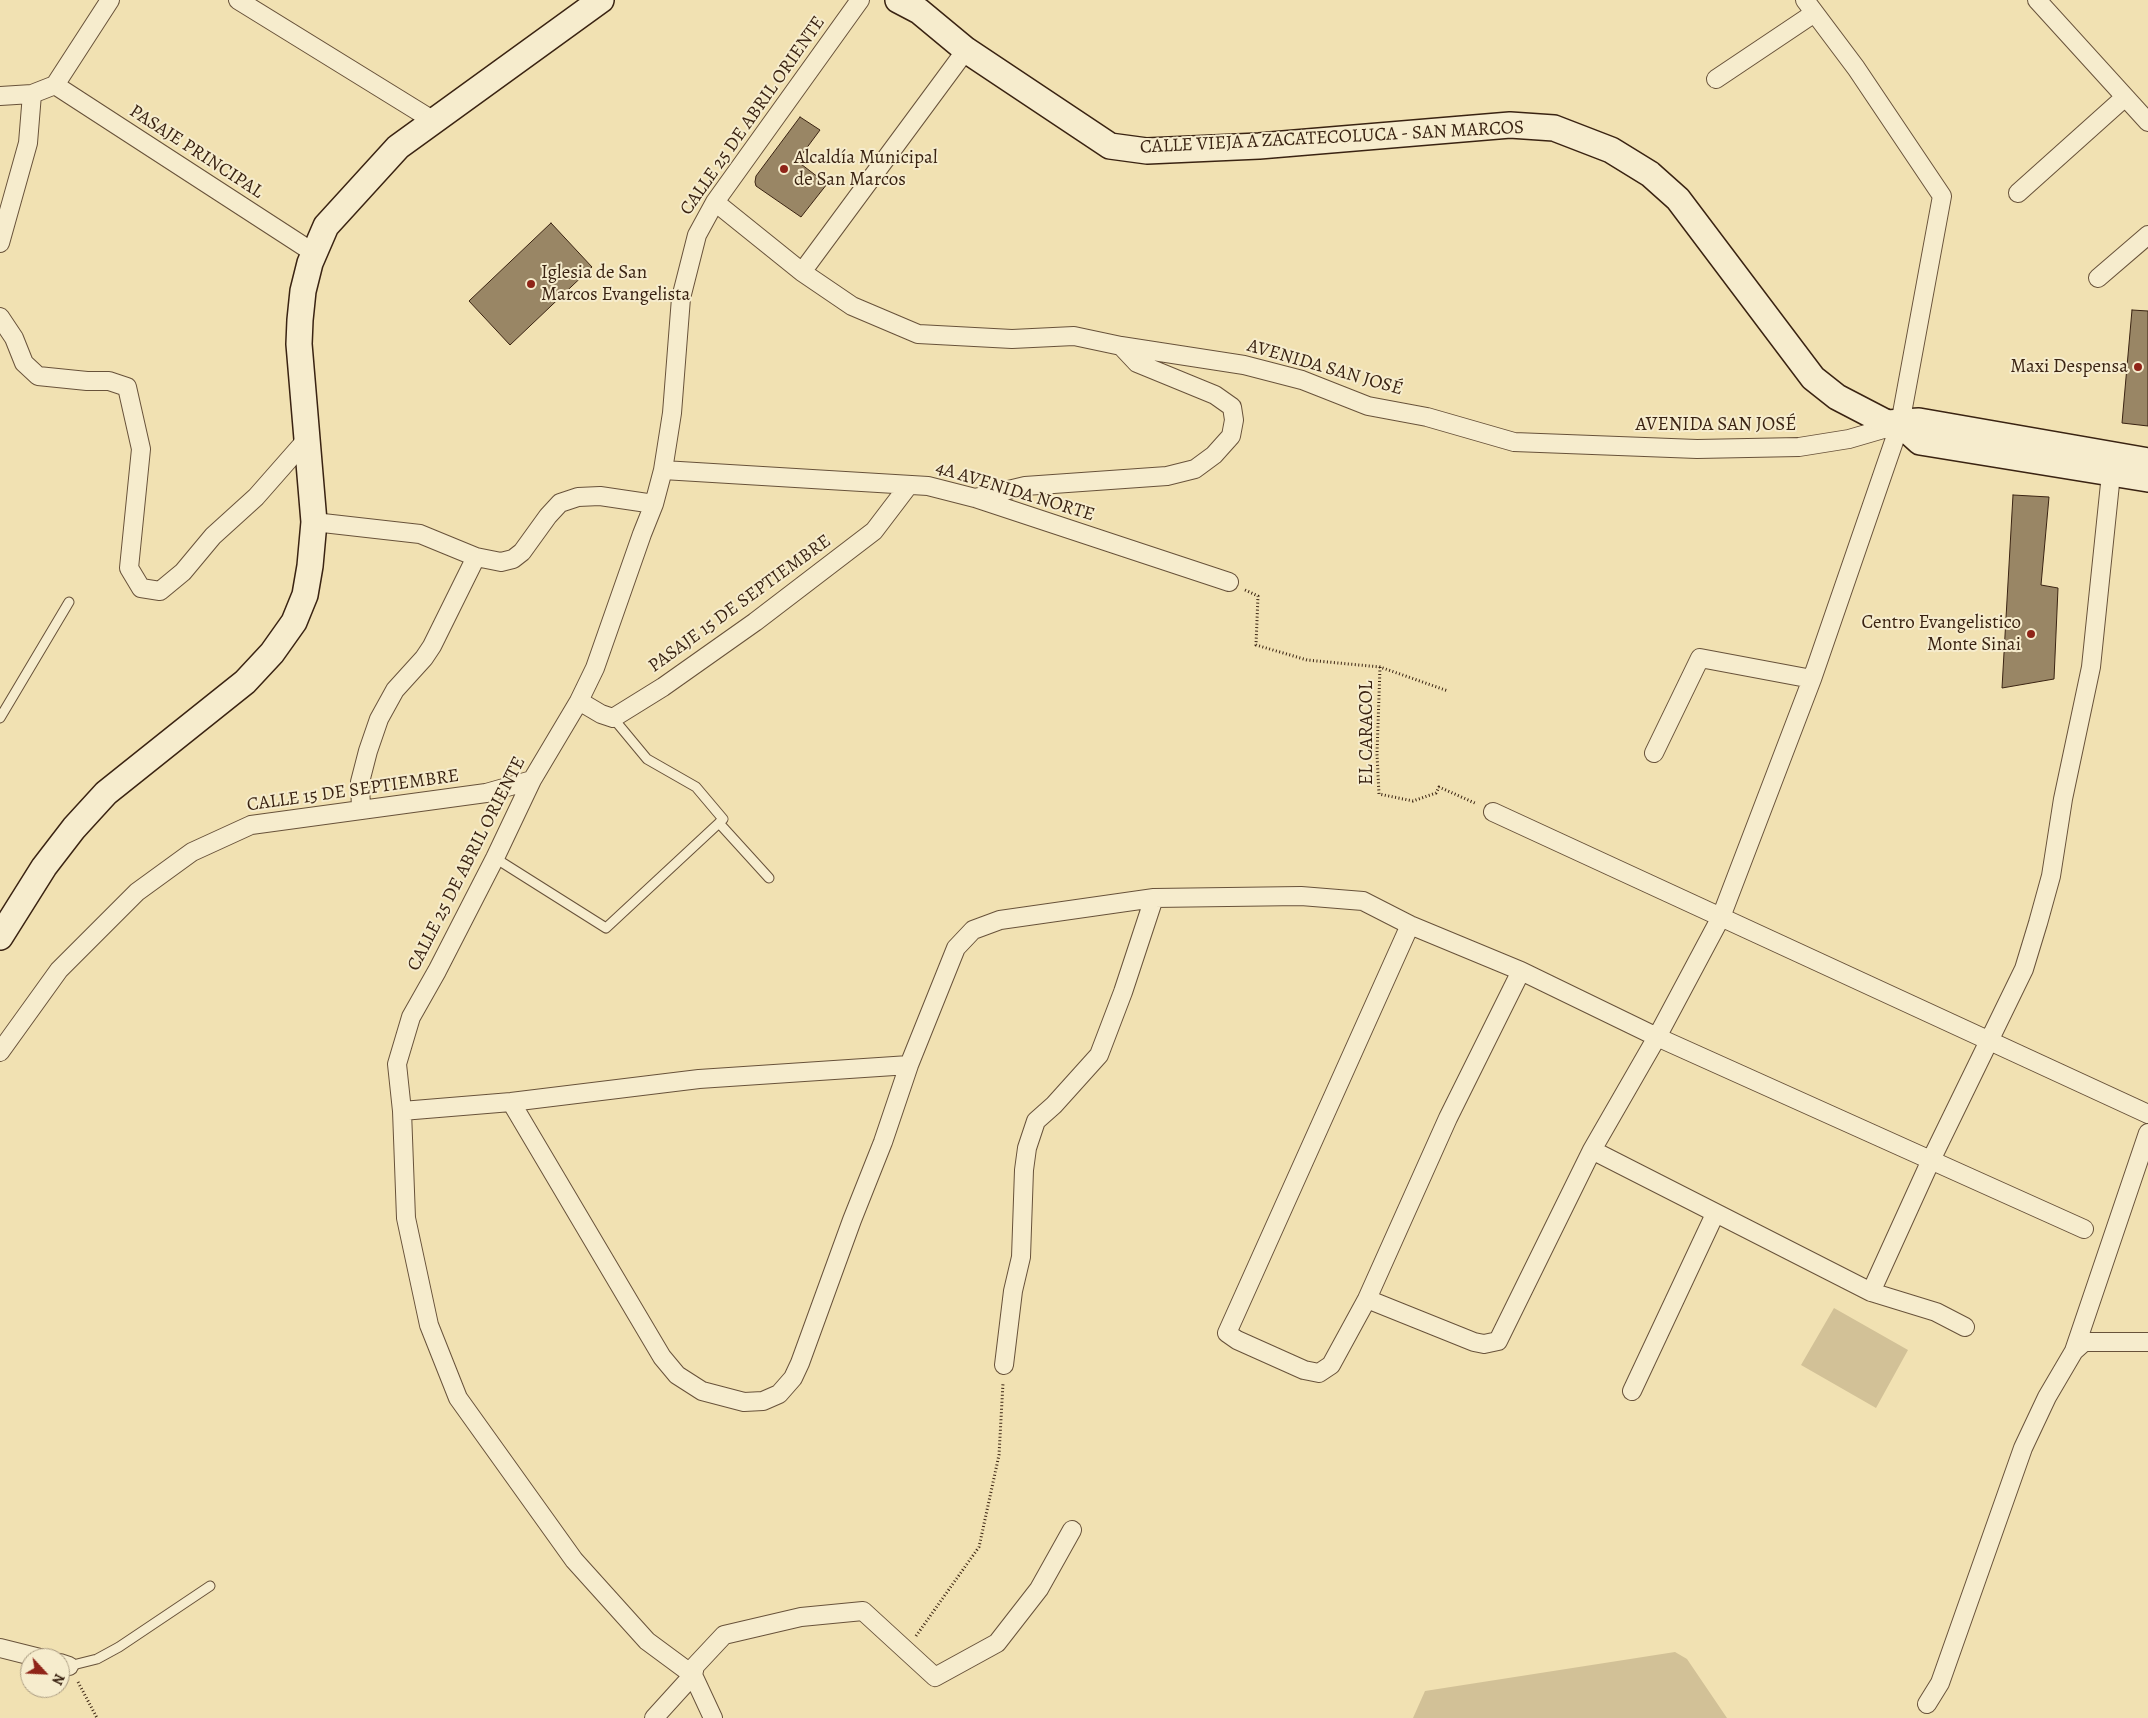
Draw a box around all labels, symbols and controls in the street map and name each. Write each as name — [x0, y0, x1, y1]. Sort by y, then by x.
street label: CALLE 25 DE ABRIL ORIENTE — [675, 12, 831, 220]
street label: PASAJE PRINCIPAL — [125, 100, 267, 204]
street label: CALLE VIEJA A ZACATECOLUCA - SAN MARCOS — [1139, 117, 1525, 159]
place label: Alcaldía Municipal de San Marcos — [794, 147, 938, 191]
marker: Alcaldía Municipal de San Marcos — [778, 163, 790, 175]
place label: Iglesia de San Marcos Evangelista — [541, 262, 690, 306]
marker: Iglesia de San Marcos Evangelista — [525, 278, 537, 290]
street label: AVENIDA SAN JOSÉ — [1245, 335, 1405, 401]
place label: Maxi Despensa — [2010, 356, 2128, 378]
marker: Maxi Despensa — [2132, 361, 2144, 373]
street label: AVENIDA SAN JOSÉ — [1636, 414, 1796, 436]
street label: 4A AVENIDA NORTE — [933, 457, 1097, 527]
street label: PASAJE 15 DE SEPTIEMBRE — [644, 530, 836, 678]
place label: Centro Evangelistico Monte Sinai — [1861, 612, 2021, 656]
marker: Centro Evangelistico Monte Sinai — [2025, 628, 2037, 640]
street label: EL CARACOL — [1356, 681, 1378, 785]
street label: CALLE 25 DE ABRIL ORIENTE — [403, 753, 531, 975]
street label: CALLE 15 DE SEPTIEMBRE — [246, 765, 460, 817]
north arrow — [20, 1648, 70, 1698]
text: N — [47, 1670, 69, 1688]

